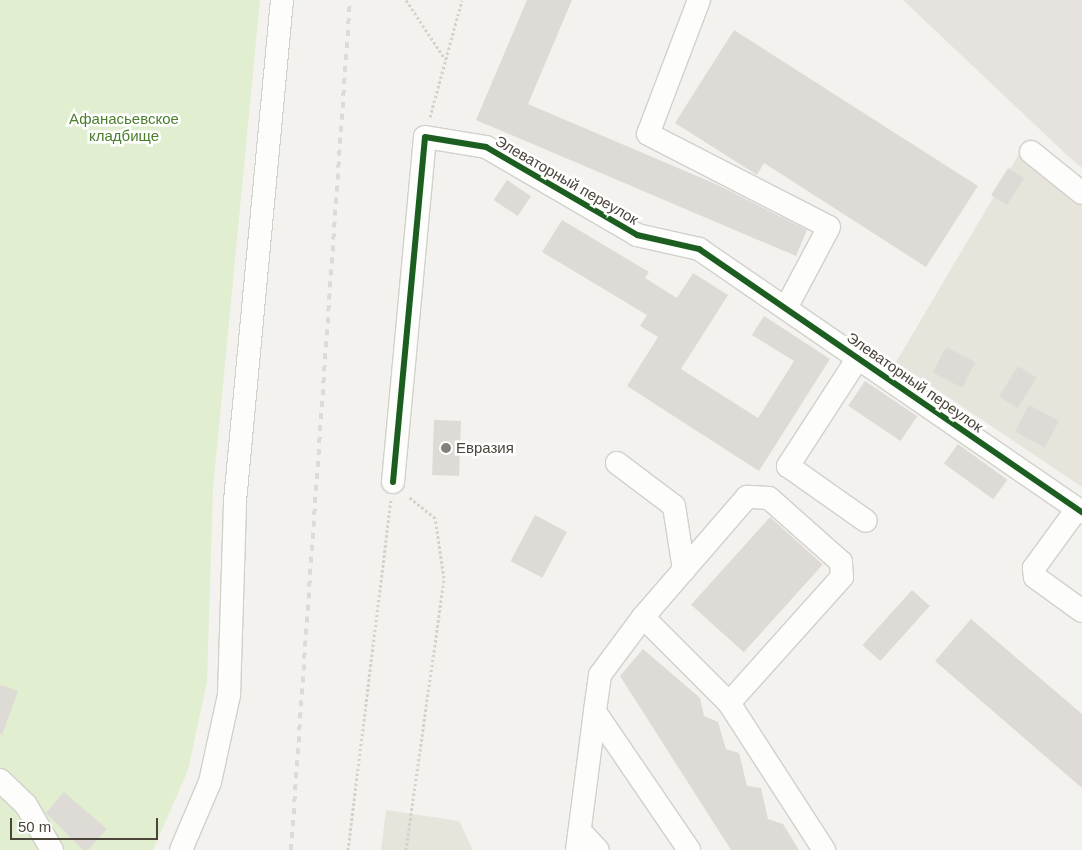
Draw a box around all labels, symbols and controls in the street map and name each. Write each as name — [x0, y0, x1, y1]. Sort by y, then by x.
park label: Афанасьевское кладбище — [69, 109, 179, 144]
street label: Элеваторный переулок — [492, 132, 642, 228]
street label: Элеваторный переулок — [843, 328, 987, 436]
place label: Евразия — [456, 439, 514, 457]
marker: Евразия — [440, 442, 452, 454]
scale bar — [12, 808, 160, 840]
text: 50 m — [18, 818, 51, 835]

